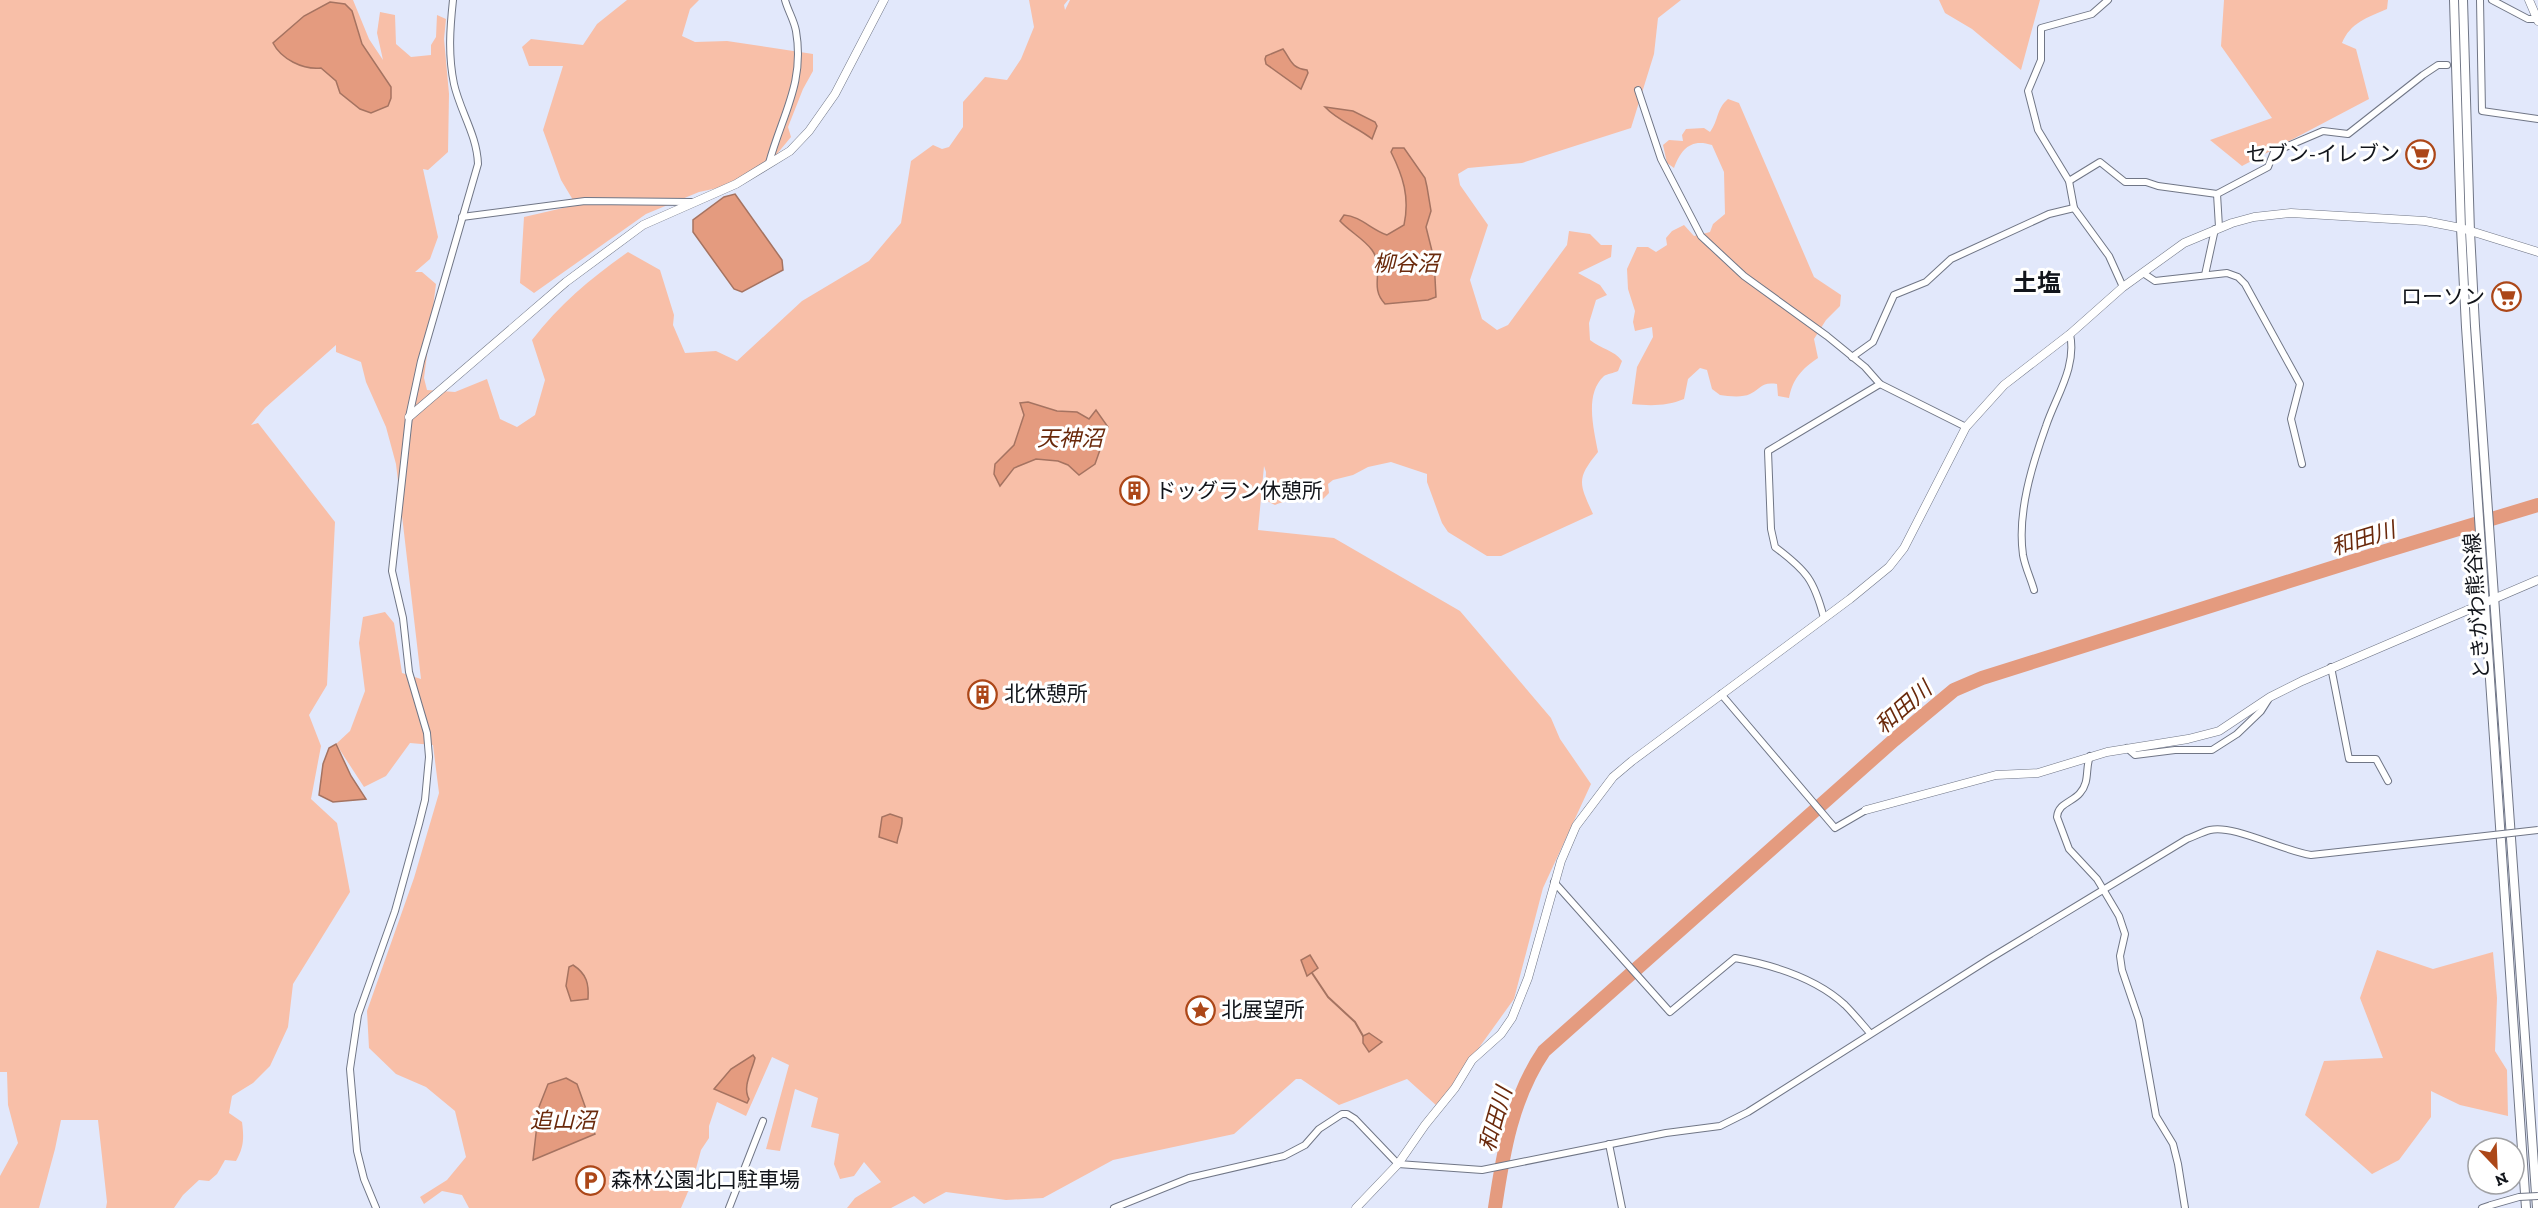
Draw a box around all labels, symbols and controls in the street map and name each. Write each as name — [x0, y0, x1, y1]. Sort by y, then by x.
supermarket icon: セブン-イレブン — [2405, 138, 2437, 170]
place label: セブン-イレブン — [2246, 141, 2400, 166]
water label: 柳谷沼 — [1373, 250, 1442, 277]
district label: 土塩 — [2013, 268, 2061, 297]
supermarket icon: ローソン — [2490, 281, 2522, 313]
place label: ローソン — [2401, 284, 2485, 309]
water label: 天神沼 — [1037, 425, 1106, 452]
building icon: ドッグラン休憩所 — [1118, 475, 1150, 507]
place label: ドッグラン休憩所 — [1155, 478, 1323, 503]
water label: 和田川 — [2328, 515, 2401, 561]
street label: ときがわ熊谷線 — [2459, 532, 2494, 680]
water label: 和田川 — [1870, 674, 1939, 739]
building icon: 北休憩所 — [967, 678, 999, 710]
place label: 北休憩所 — [1004, 681, 1088, 706]
place icon: 北展望所 — [1184, 994, 1216, 1026]
place label: 北展望所 — [1221, 997, 1305, 1022]
water label: 和田川 — [1473, 1082, 1518, 1155]
water label: 追山沼 — [530, 1107, 599, 1134]
north arrow — [2466, 1136, 2526, 1196]
parking icon: 森林公園北口駐車場 — [574, 1164, 606, 1196]
place label: 森林公園北口駐車場 — [611, 1167, 800, 1192]
text: N — [2492, 1168, 2511, 1190]

